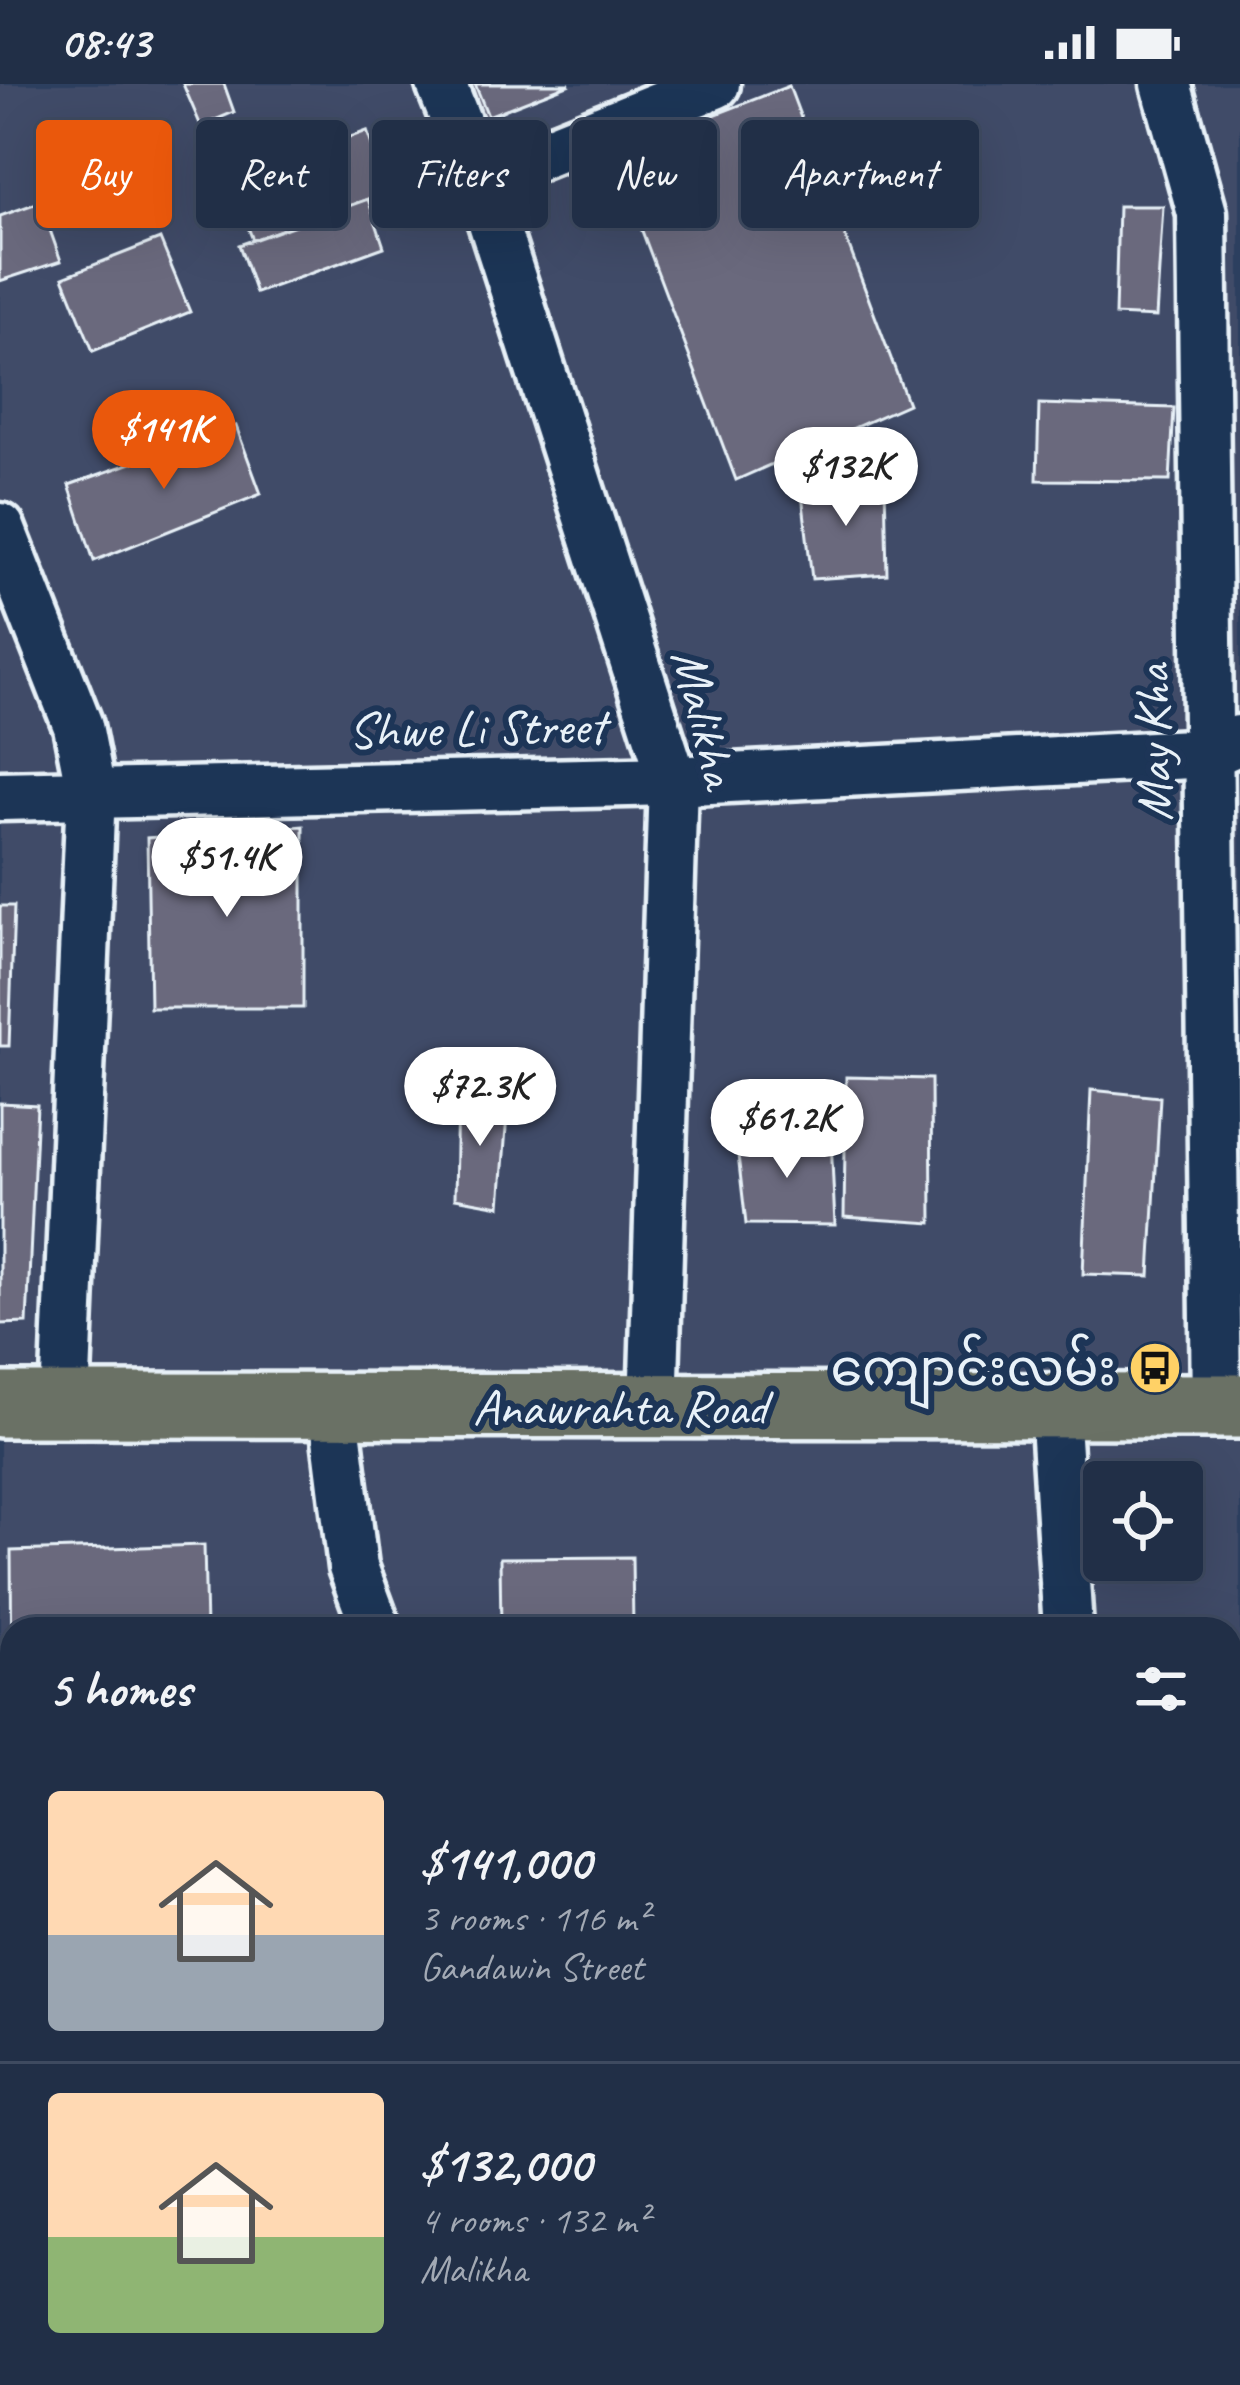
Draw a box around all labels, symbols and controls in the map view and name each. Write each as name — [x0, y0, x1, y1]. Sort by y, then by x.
text: 08:43 — [60, 14, 150, 71]
chip: Buy — [36, 120, 172, 228]
chip: Rent — [196, 120, 348, 228]
chip: Filters — [372, 120, 548, 228]
chip: New — [572, 120, 717, 228]
chip: Apartment — [741, 120, 979, 228]
pin: $141K — [80, 390, 248, 492]
text: $141K — [119, 404, 209, 453]
pin: $132K — [762, 427, 930, 529]
text: $132K — [801, 441, 891, 490]
street label: Malikha — [657, 642, 754, 798]
street label: May Kha — [1120, 661, 1186, 822]
street label: Shwe Li Street — [348, 694, 612, 762]
pin: $51.4K — [129, 818, 325, 920]
text: $51.4K — [178, 832, 276, 881]
pin: $72.3K — [382, 1047, 578, 1149]
text: $72.3K — [431, 1061, 529, 1110]
pin: $61.2K — [689, 1079, 885, 1181]
text: $61.2K — [738, 1093, 836, 1142]
place label: ကျောင်းလမ်း — [831, 1333, 1116, 1410]
bus stop icon: ကျောင်းလမ်း — [1127, 1340, 1183, 1396]
street label: Anawrahta Road — [473, 1375, 774, 1439]
map controls — [1083, 1461, 1203, 1581]
button: locate — [1083, 1461, 1203, 1581]
icon: filters — [1128, 1656, 1194, 1722]
text: 5 homes — [48, 1657, 191, 1721]
text: $141,000 — [420, 1830, 591, 1894]
icon: home — [144, 1839, 288, 1983]
text: 3 rooms · 116 m² — [420, 1894, 648, 1943]
text: Gandawin Street — [420, 1943, 643, 1992]
text: $132,000 — [420, 2132, 591, 2196]
icon: home — [144, 2141, 288, 2285]
text: 4 rooms · 132 m² — [420, 2196, 648, 2245]
text: Malikha — [420, 2245, 527, 2294]

